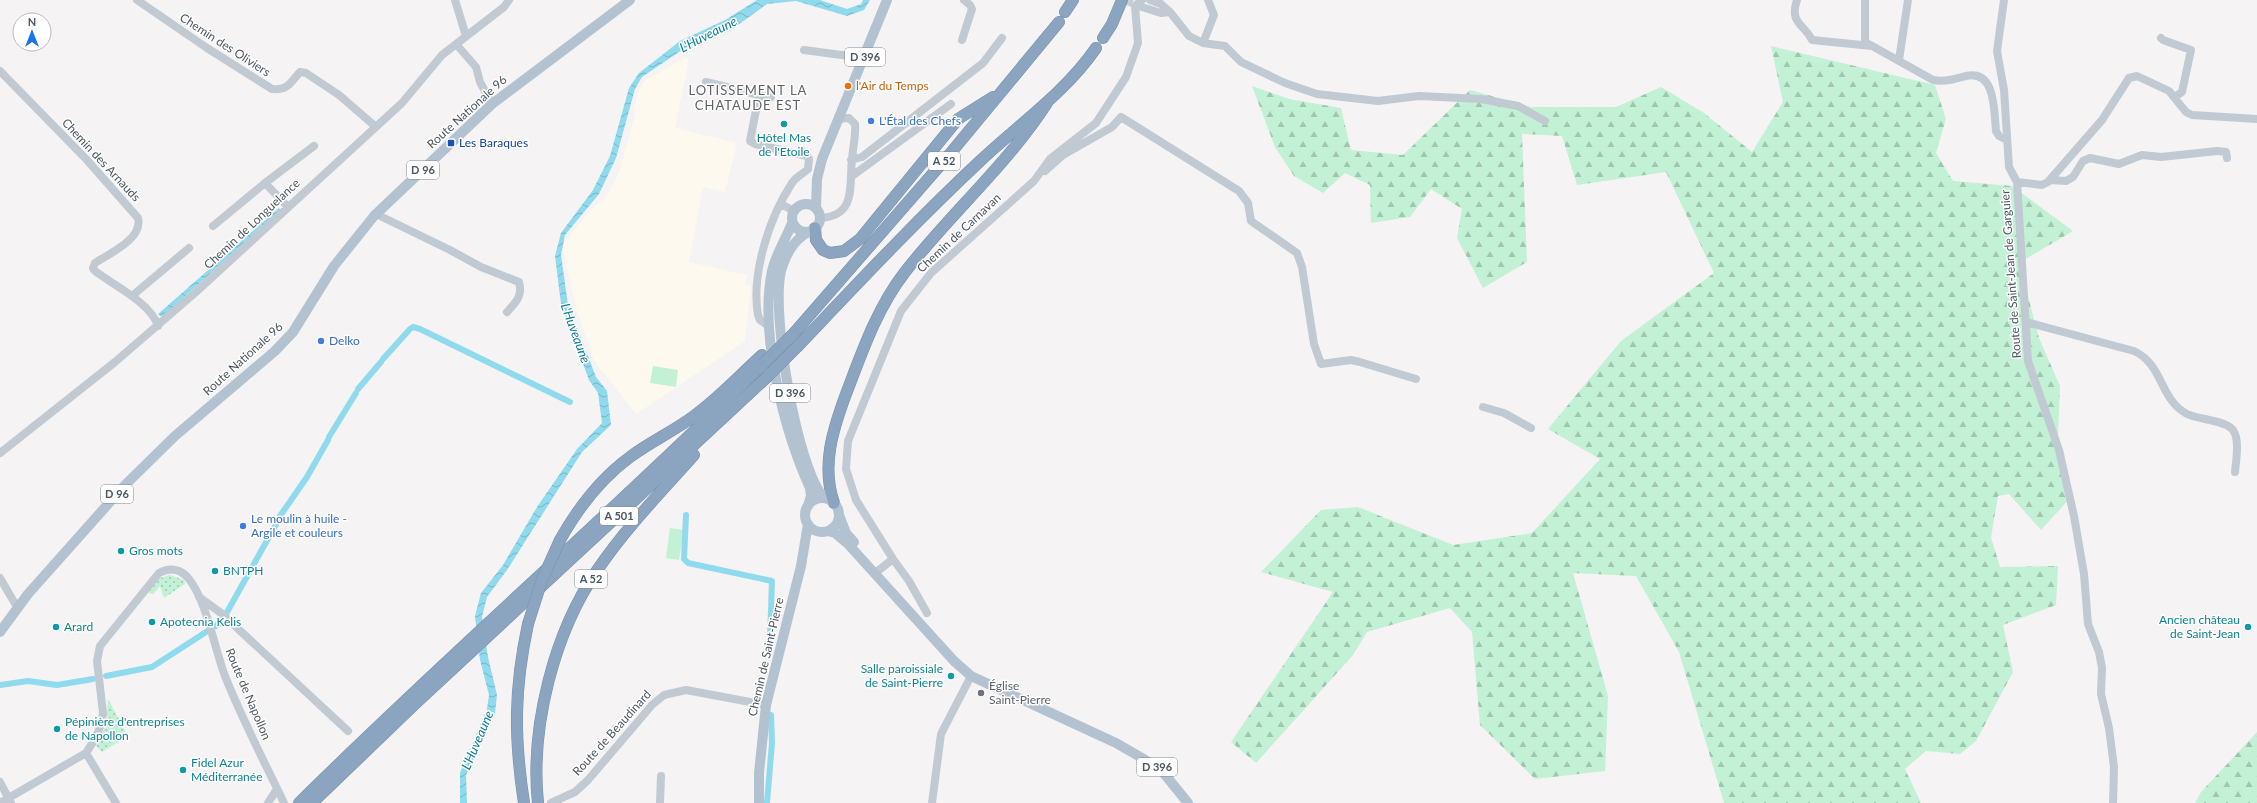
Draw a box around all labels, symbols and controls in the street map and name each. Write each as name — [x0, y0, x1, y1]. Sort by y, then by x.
street label: Chemin des Oliviers — [177, 10, 273, 79]
north arrow — [12, 12, 52, 52]
water label: L'Huveaune — [677, 13, 739, 55]
text: N — [28, 15, 36, 28]
road number: D 396 — [845, 48, 885, 66]
street label: Route Nationale 96 — [424, 72, 510, 151]
place label: l'Air du Temps — [856, 78, 929, 93]
marker: l'Air du Temps — [843, 81, 853, 91]
district label: LOTISSEMENT LA CHATAUDE EST — [689, 82, 807, 113]
place label: L'Étal des Chefs — [879, 113, 961, 128]
street label: Chemin des Arnauds — [59, 115, 144, 204]
marker: L'Étal des Chefs — [866, 116, 876, 126]
marker: Hôtel Mas de l'Etoile — [779, 119, 789, 129]
place label: Hôtel Mas de l'Etoile — [757, 130, 811, 159]
place label: Les Baraques — [459, 135, 528, 150]
marker: Les Baraques — [446, 138, 456, 148]
road number: A 52 — [928, 152, 960, 170]
road number: D 96 — [407, 161, 439, 179]
street label: Chemin de Longuelance — [201, 175, 303, 272]
street label: Route de Saint-Jean de Garguier — [1997, 189, 2024, 359]
street label: Chemin de Carnavan — [914, 190, 1004, 275]
water label: L'Huveaune — [558, 301, 594, 365]
street label: Route Nationale 96 — [200, 319, 286, 398]
place label: Delko — [329, 333, 360, 348]
marker: Delko — [316, 336, 326, 346]
road number: D 396 — [770, 384, 810, 402]
road number: D 96 — [101, 485, 133, 503]
road number: A 501 — [600, 507, 638, 525]
place label: Le moulin à huile - Argile et couleurs — [251, 511, 347, 540]
marker: Le moulin à huile - Argile et couleurs — [238, 521, 248, 531]
place label: Gros mots — [129, 543, 183, 558]
marker: Gros mots — [116, 546, 126, 556]
place label: BNTPH — [223, 563, 263, 578]
marker: BNTPH — [210, 566, 220, 576]
road number: A 52 — [575, 570, 607, 588]
street label: Chemin de Saint-Pierre — [745, 596, 786, 718]
place label: Ancien château de Saint-Jean — [2159, 612, 2240, 641]
place label: Apotecnia Kelis — [160, 614, 241, 629]
marker: Apotecnia Kelis — [147, 617, 157, 627]
place label: Arard — [64, 619, 93, 634]
marker: Arard — [51, 622, 61, 632]
marker: Ancien château de Saint-Jean — [2243, 622, 2253, 632]
street label: Route de Napollon — [222, 646, 275, 742]
place label: Salle paroissiale de Saint-Pierre — [861, 661, 943, 690]
marker: Salle paroissiale de Saint-Pierre — [946, 671, 956, 681]
place label: Église Saint-Pierre — [989, 678, 1051, 707]
street label: Route de Beaudinard — [569, 687, 654, 779]
marker: Église Saint-Pierre — [976, 688, 986, 698]
water label: L'Huveaune — [457, 708, 497, 772]
place label: Pépinière d'entreprises de Napollon — [65, 714, 185, 743]
marker: Pépinière d'entreprises de Napollon — [52, 724, 62, 734]
place label: Fidel Azur Méditerranée — [191, 755, 262, 784]
road number: D 396 — [1137, 758, 1177, 776]
marker: Fidel Azur Méditerranée — [178, 765, 188, 775]

